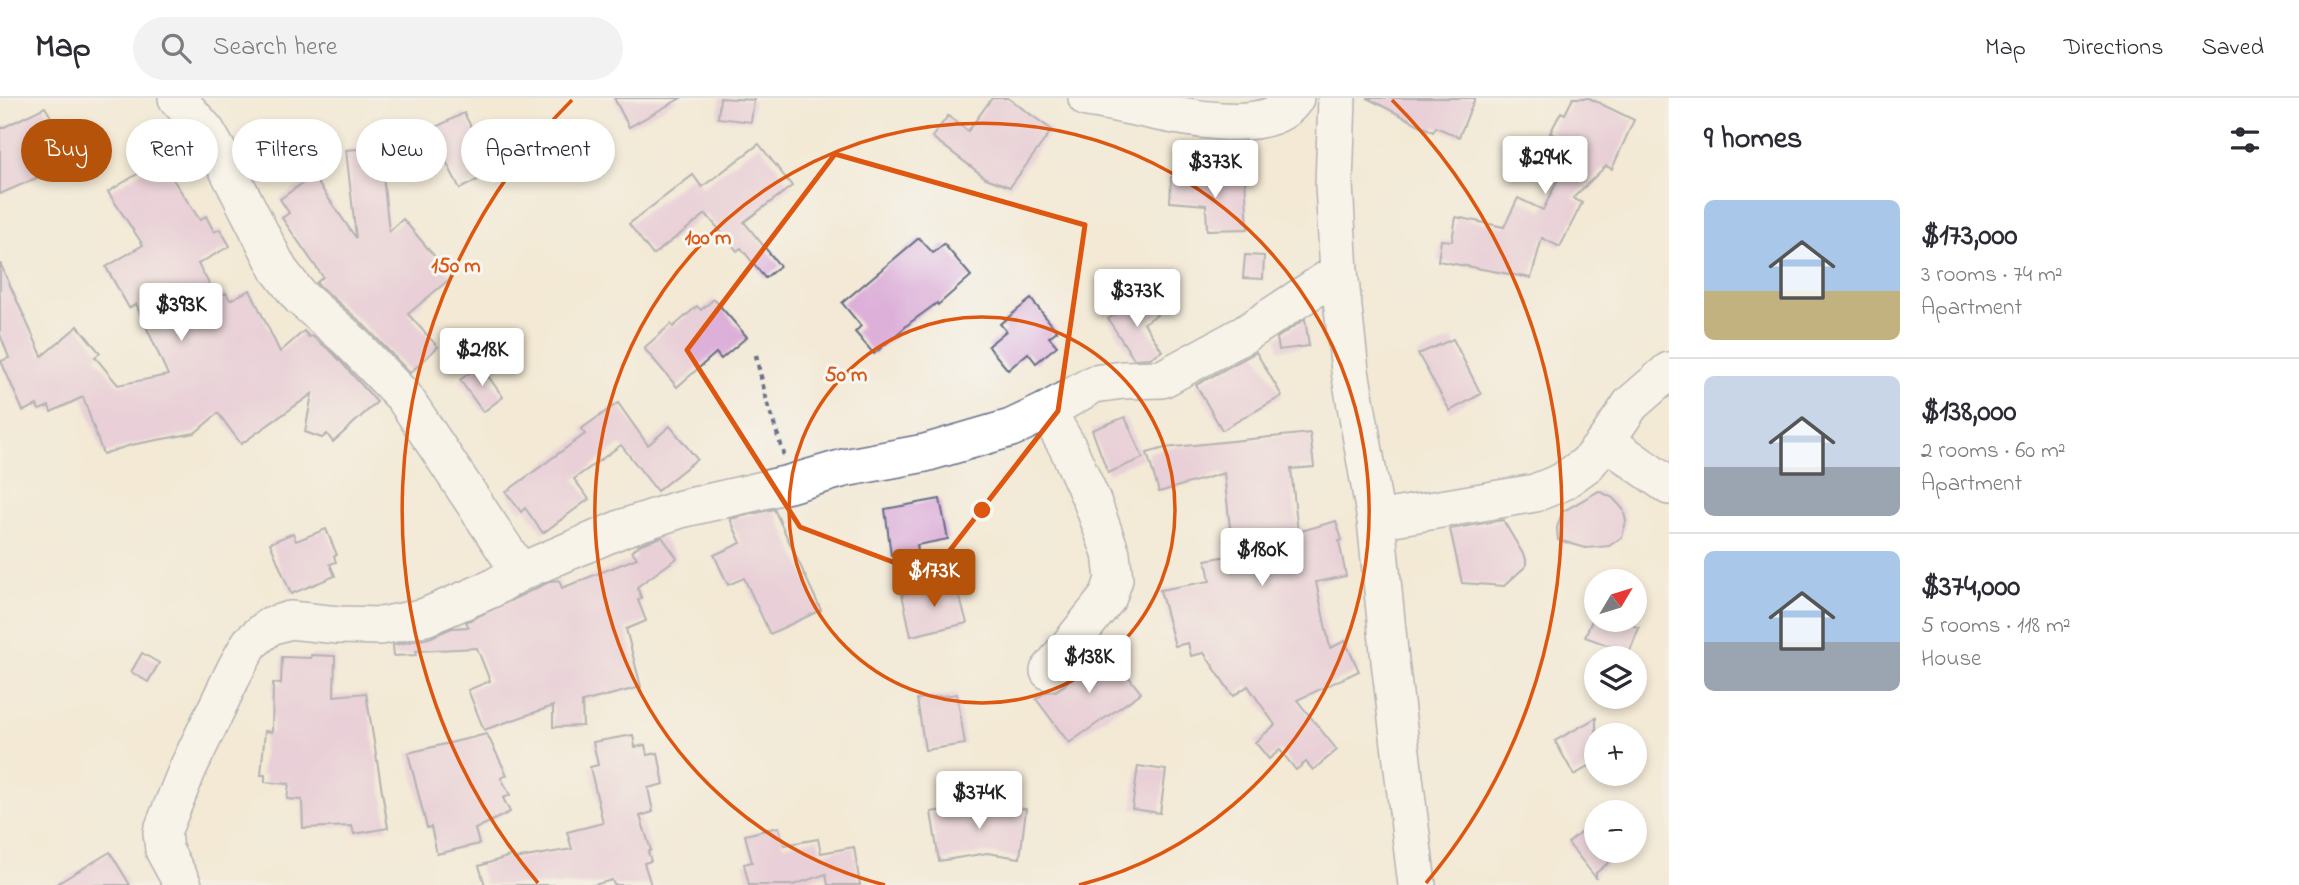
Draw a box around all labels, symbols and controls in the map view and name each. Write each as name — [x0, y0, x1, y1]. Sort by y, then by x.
search box — [133, 17, 623, 80]
text: Map — [35, 24, 91, 72]
icon: search — [157, 29, 195, 67]
text: Search here — [213, 29, 337, 67]
text: Map — [1985, 31, 2026, 66]
text: Directions — [2064, 31, 2163, 66]
text: Saved — [2201, 31, 2264, 66]
text: 9 homes — [1704, 118, 1802, 162]
chip: Buy — [21, 119, 112, 182]
chip: Rent — [126, 119, 218, 182]
chip: Filters — [232, 119, 342, 182]
chip: New — [356, 119, 447, 182]
chip: Apartment — [461, 119, 615, 182]
icon: filters — [2226, 121, 2264, 159]
pin: $294K — [1496, 136, 1594, 196]
pin: $373K — [1166, 140, 1264, 200]
text: $294K — [1519, 142, 1571, 175]
text: $373K — [1188, 146, 1242, 179]
text: $173,000 — [1921, 215, 2017, 259]
text: 100 m — [685, 224, 731, 254]
icon: home — [1760, 228, 1844, 312]
text: 150 m — [431, 252, 481, 282]
text: 3 rooms · 74 m² — [1921, 259, 2063, 292]
pin: $373K — [1088, 270, 1186, 329]
text: $373K — [1110, 275, 1164, 308]
pin: $393K — [132, 284, 230, 343]
text: $393K — [156, 289, 207, 322]
text: Apartment — [1921, 292, 2022, 325]
pin: $218K — [433, 328, 531, 388]
text: $218K — [456, 334, 508, 367]
text: 50 m — [825, 361, 867, 391]
text: $138,000 — [1921, 391, 2016, 435]
icon: home — [1760, 404, 1844, 488]
text: 2 rooms · 60 m² — [1921, 435, 2066, 468]
text: Apartment — [1921, 468, 2022, 501]
centre of rings — [970, 498, 994, 522]
pin: $180K — [1213, 528, 1311, 588]
text: $180K — [1237, 534, 1287, 567]
pin: $173K — [885, 550, 983, 609]
text: $173K — [908, 555, 960, 588]
text: $374,000 — [1921, 566, 2020, 610]
north arrow — [1584, 569, 1647, 632]
map controls — [1584, 569, 1647, 863]
icon: home — [1760, 579, 1844, 663]
text: 5 rooms · 118 m² — [1921, 610, 2071, 643]
pin: $138K — [1040, 636, 1138, 695]
text: $138K — [1064, 641, 1114, 674]
text: House — [1921, 643, 1981, 676]
button: layers — [1584, 646, 1647, 709]
button: + — [1584, 723, 1647, 786]
pin: $374K — [930, 772, 1028, 831]
text: $374K — [952, 777, 1006, 810]
button: − — [1584, 800, 1647, 863]

